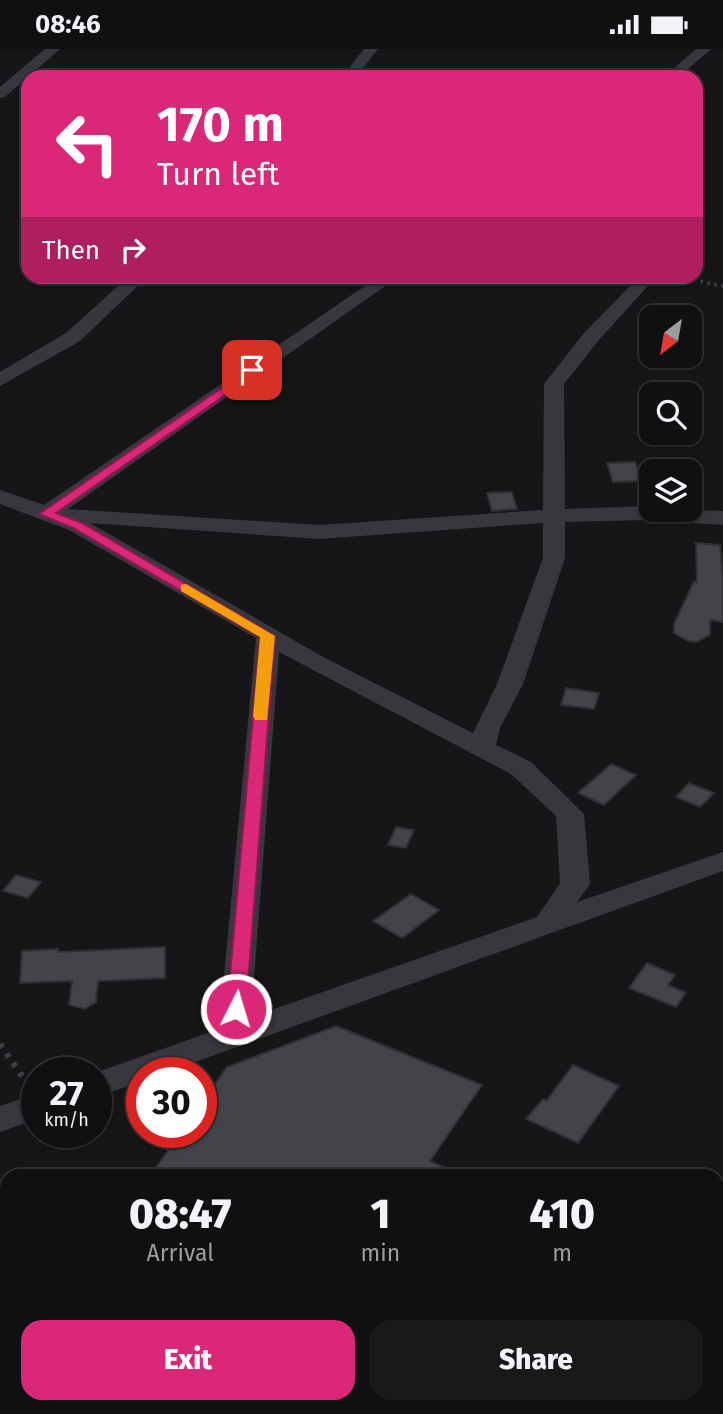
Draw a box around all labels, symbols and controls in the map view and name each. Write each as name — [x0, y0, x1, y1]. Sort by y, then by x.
text: 08:46 — [35, 9, 101, 40]
text: 170 m — [157, 95, 284, 154]
icon: left — [42, 98, 133, 189]
text: Turn left — [157, 155, 279, 193]
icon: right — [114, 231, 152, 269]
text: Then — [42, 235, 100, 266]
north arrow — [639, 305, 702, 367]
map controls — [639, 305, 702, 522]
pin — [222, 340, 282, 400]
icon: arrive — [233, 351, 271, 389]
button: search — [639, 382, 702, 445]
button: layers — [639, 459, 702, 522]
position arrow — [199, 972, 273, 1046]
speed limit sign: 30 — [126, 1057, 217, 1148]
text: 27 — [49, 1072, 84, 1114]
text: km/h — [44, 1109, 89, 1131]
text: 08:47 — [129, 1189, 231, 1239]
text: 1 — [370, 1189, 390, 1239]
text: 410 — [529, 1189, 595, 1239]
text: Arrival — [147, 1239, 214, 1267]
text: min — [360, 1239, 400, 1267]
text: m — [552, 1239, 572, 1267]
button: Exit — [21, 1320, 355, 1400]
button: Share — [369, 1320, 703, 1400]

